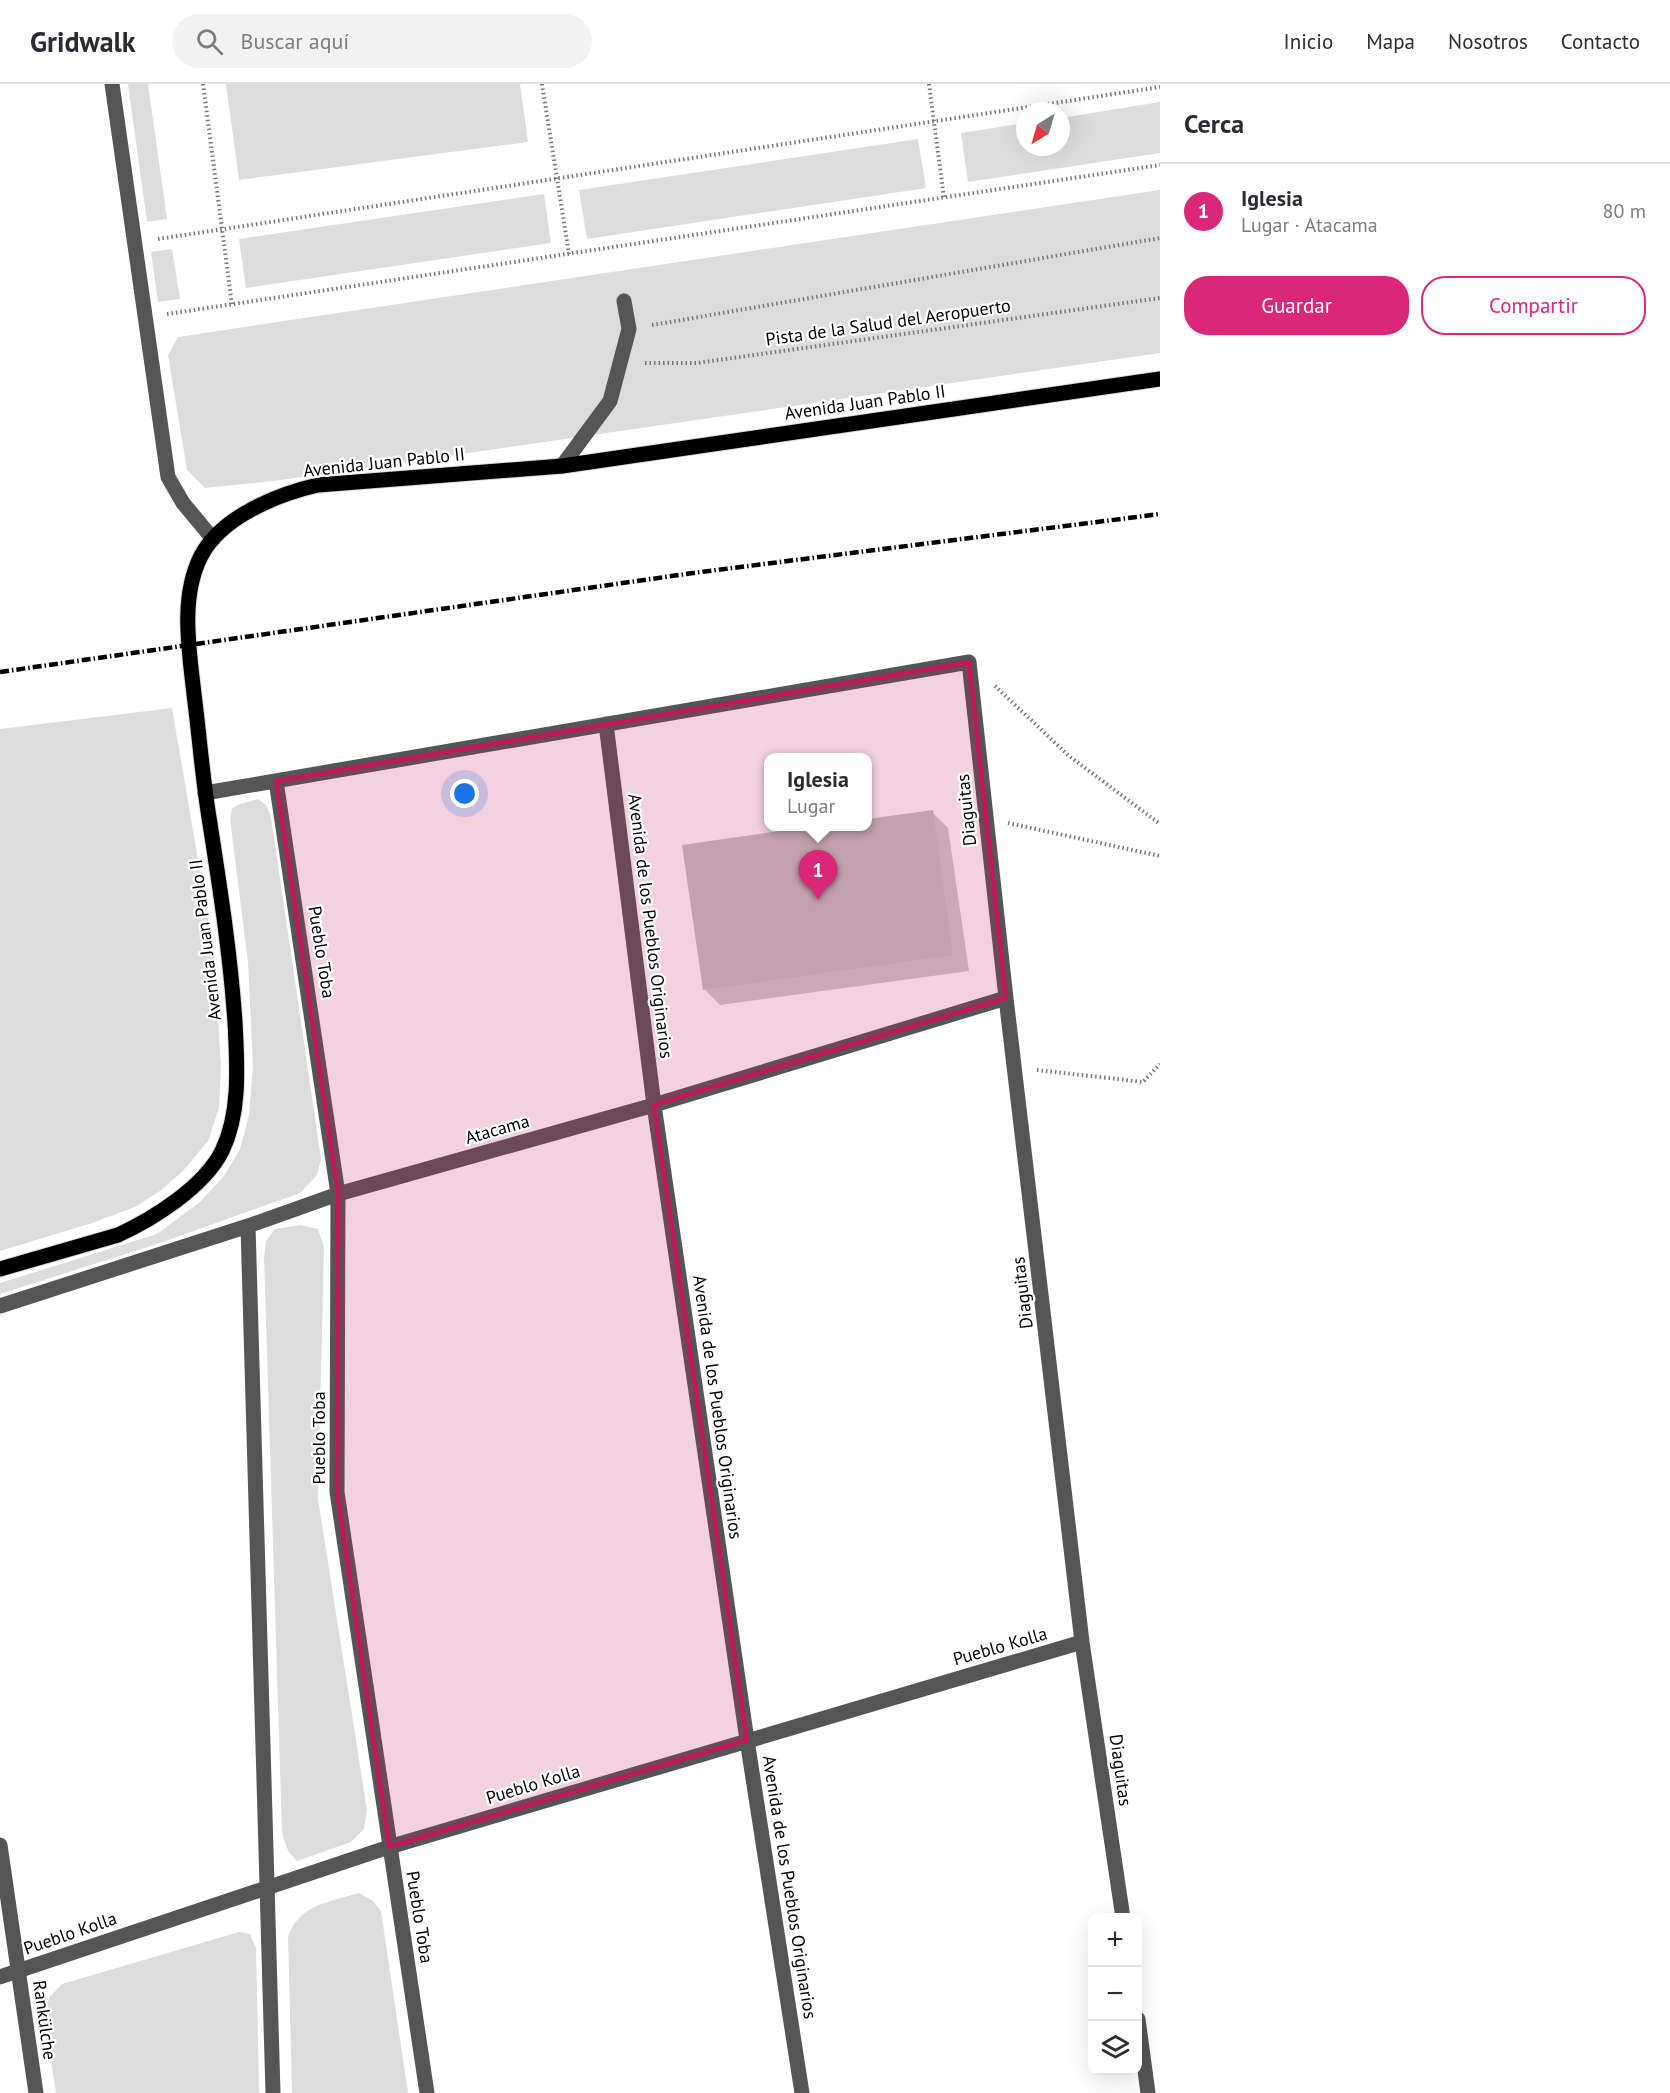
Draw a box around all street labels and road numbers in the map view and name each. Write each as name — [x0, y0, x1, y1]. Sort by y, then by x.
street label: Pista de la Salud del Aeropuerto — [764, 293, 1012, 351]
street label: Avenida Juan Pablo II — [783, 379, 947, 425]
street label: Avenida Juan Pablo II — [302, 442, 466, 482]
street label: Diaguitas — [951, 773, 981, 847]
street label: Avenida de los Pueblos Originarios — [623, 792, 679, 1060]
street label: Avenida Juan Pablo II — [184, 858, 226, 1022]
street label: Pueblo Toba — [303, 904, 341, 1000]
street label: Atacama — [462, 1109, 532, 1149]
street label: Diaguitas — [1006, 1256, 1038, 1330]
street label: Avenida de los Pueblos Originarios — [688, 1273, 748, 1541]
street label: Pueblo Toba — [307, 1391, 330, 1485]
street label: Pueblo Kolla — [950, 1622, 1050, 1670]
street label: Diaguitas — [1105, 1733, 1137, 1807]
street label: Avenida de los Pueblos Originarios — [758, 1754, 822, 2020]
street label: Pueblo Kolla — [483, 1759, 583, 1809]
street label: Pueblo Toba — [401, 1869, 439, 1965]
street label: Pueblo Kolla — [20, 1906, 120, 1960]
street label: Rankülche — [28, 1979, 62, 2061]

